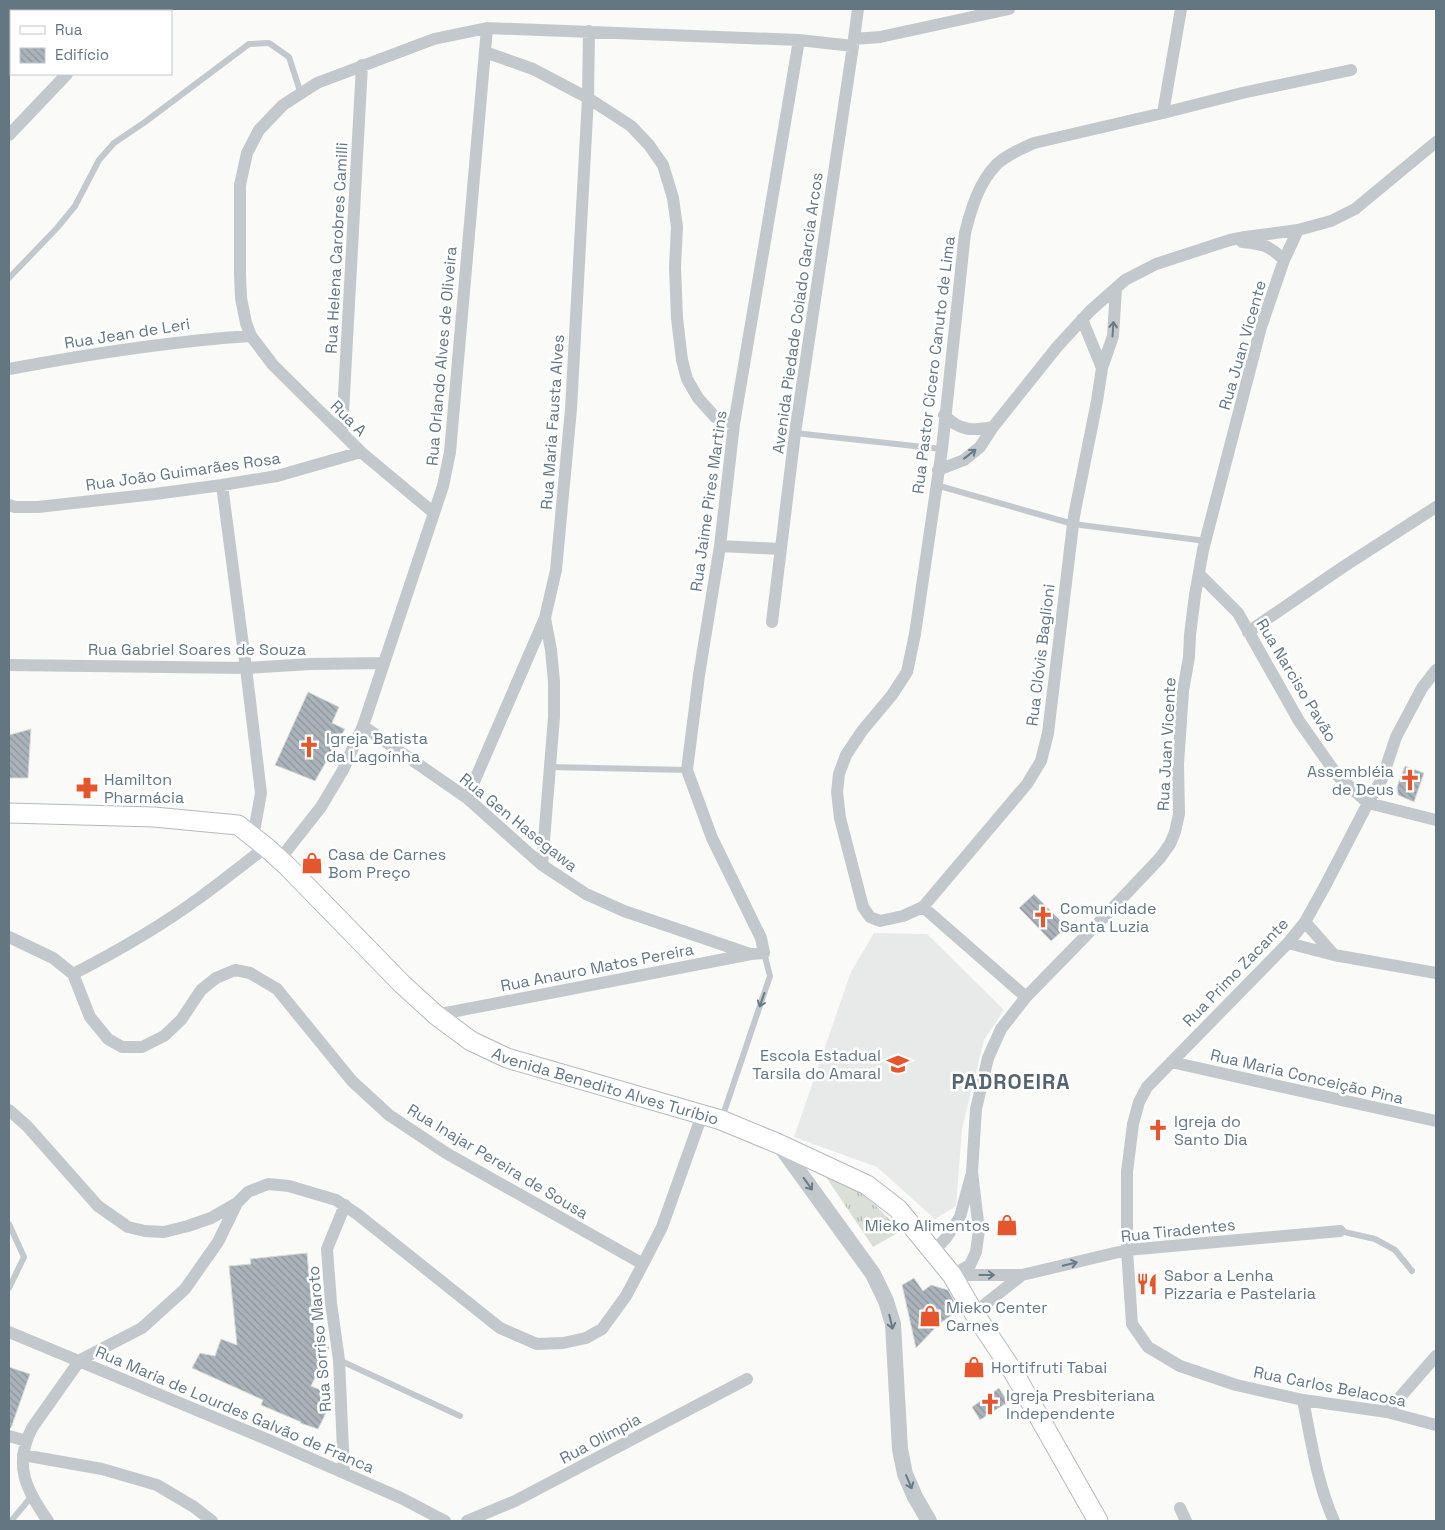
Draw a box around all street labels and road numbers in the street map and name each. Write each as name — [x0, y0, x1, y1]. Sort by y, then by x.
street label: Rua Helena Carobres Camilli — [320, 142, 353, 354]
street label: Avenida Piedade Coiado Garcia Arcos — [767, 171, 828, 455]
street label: Rua Pastor Cícero Canuto de Lima — [907, 235, 960, 495]
street label: Rua Orlando Alves de Oliveira — [421, 245, 462, 467]
street label: Rua Juan Vicente — [1214, 278, 1271, 412]
street label: Rua Jean de Leri — [63, 313, 191, 354]
street label: Rua Maria Fausta Alves — [536, 334, 569, 510]
street label: Rua A — [326, 396, 371, 441]
street label: Rua Jaime Pires Martins — [685, 409, 732, 593]
street label: Rua João Guimarães Rosa — [84, 447, 282, 496]
street label: Rua Clóvis Baglioni — [1021, 583, 1060, 727]
street label: Rua Narciso Pavão — [1251, 615, 1342, 746]
street label: Rua Gabriel Soares de Souza — [88, 639, 306, 660]
street label: Rua Juan Vicente — [1153, 677, 1180, 811]
street label: Rua Gen Hasegawa — [455, 768, 582, 876]
street label: Rua Primo Zacante — [1178, 913, 1293, 1031]
street label: Rua Anauro Matos Pereira — [499, 938, 695, 997]
street label: Avenida Benedito Alves Turíbio — [488, 1042, 721, 1130]
street label: Rua Maria Conceição Pina — [1208, 1044, 1405, 1109]
street label: Rua Inajar Pereira de Sousa — [403, 1099, 592, 1224]
street label: Rua Tiradentes — [1120, 1214, 1236, 1247]
street label: Rua Sorriso Maroto — [303, 1265, 336, 1413]
street label: Rua Maria de Lourdes Galvão de Franca — [92, 1341, 377, 1478]
street label: Rua Carlos Belacosa — [1252, 1361, 1408, 1412]
street label: Rua Olímpia — [556, 1408, 644, 1469]

